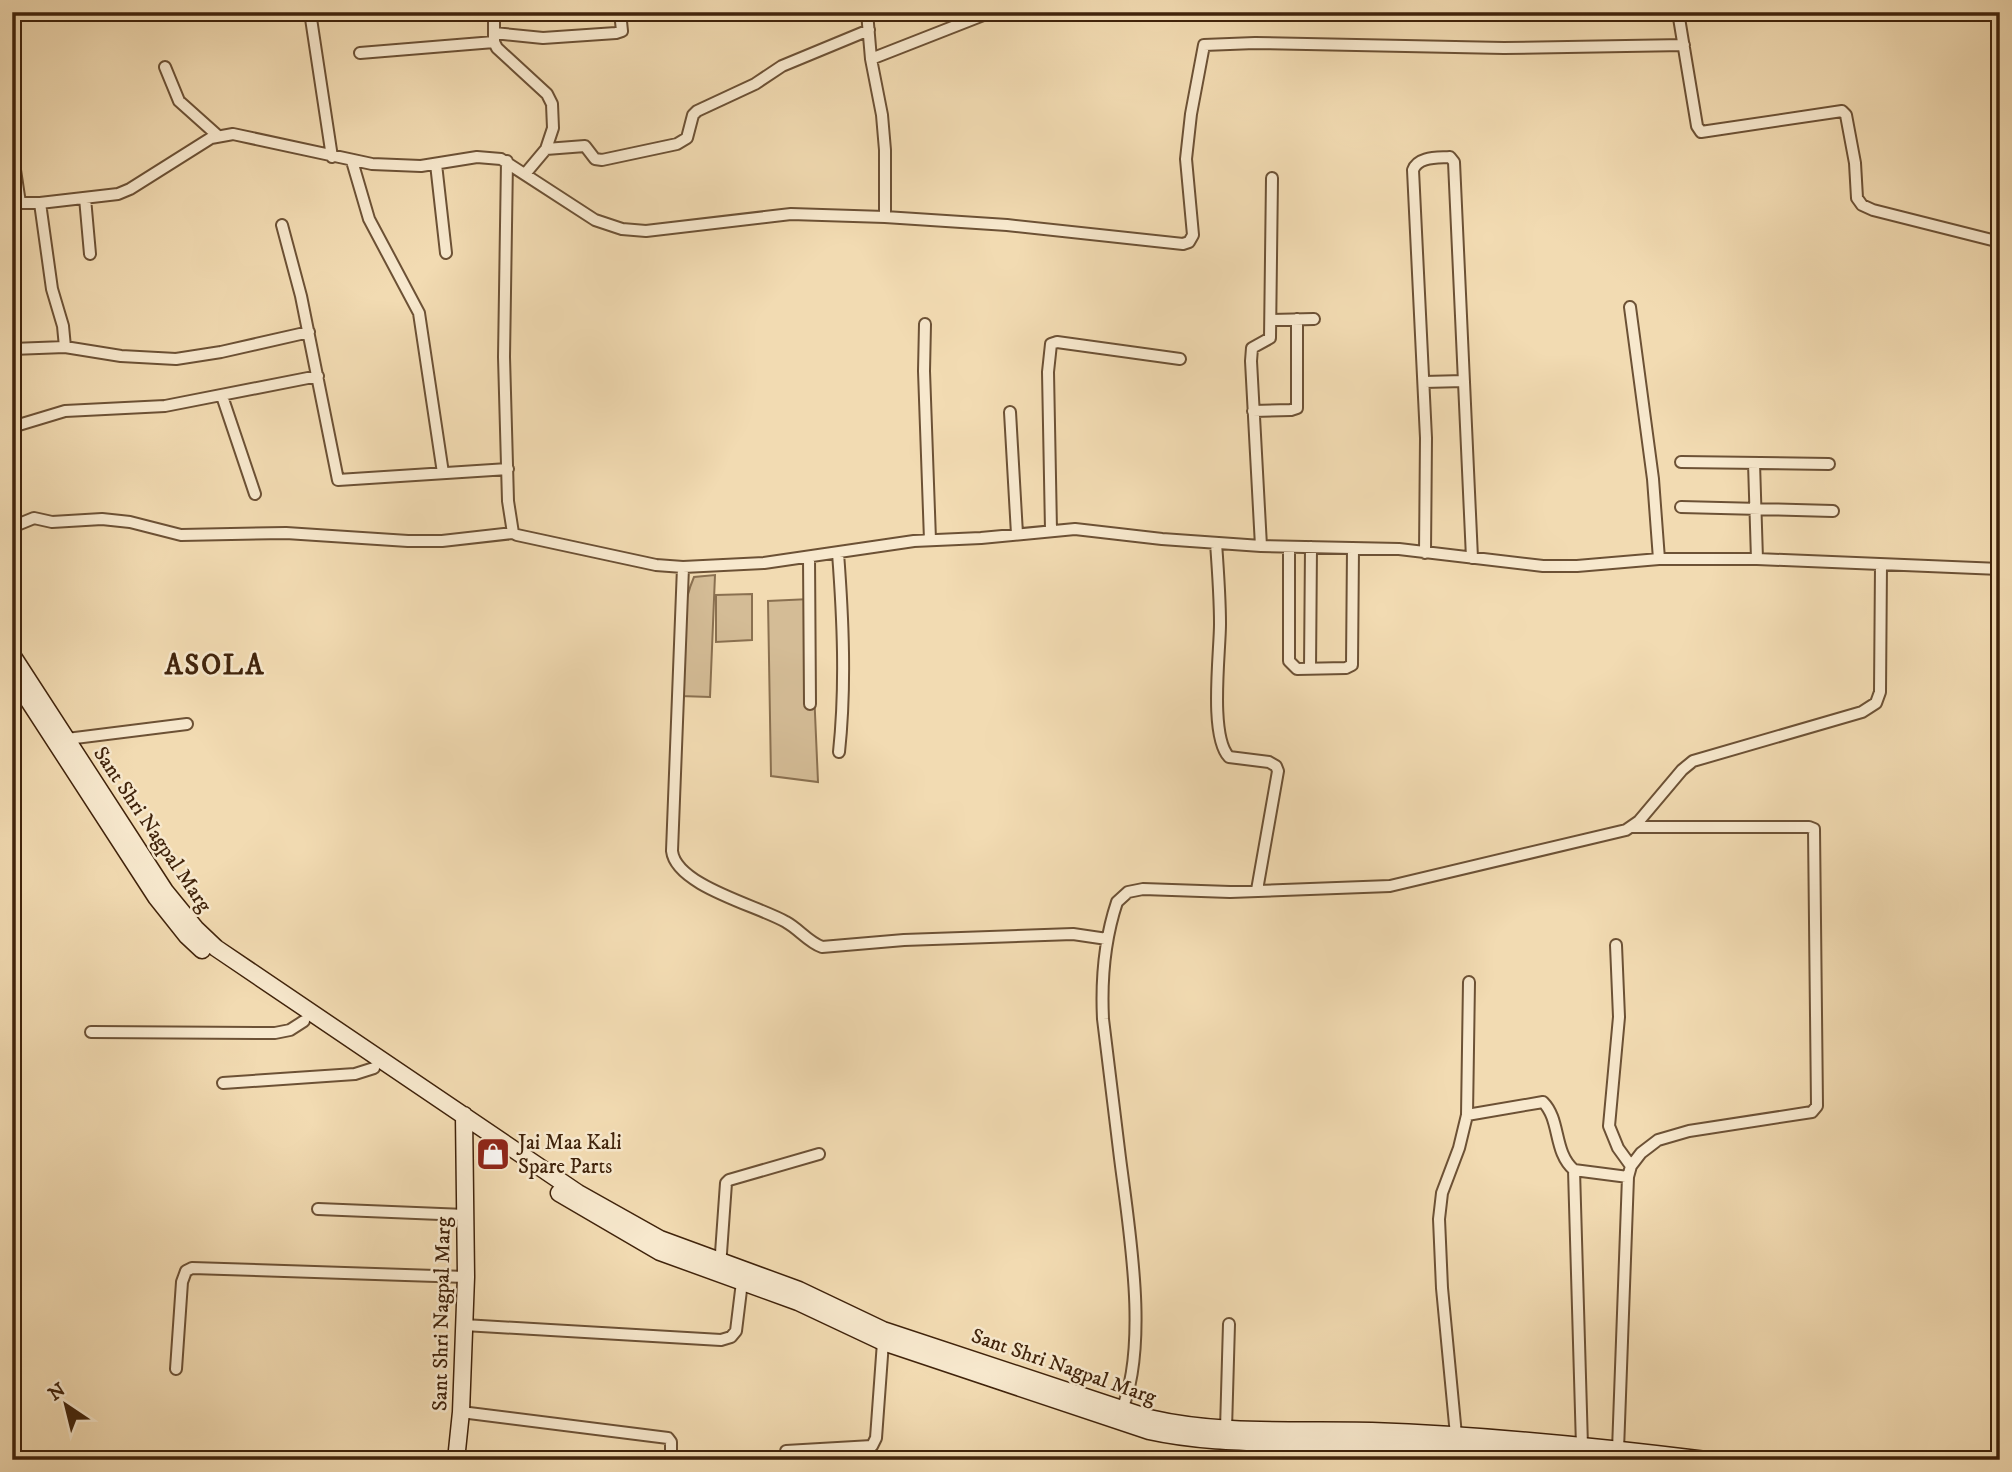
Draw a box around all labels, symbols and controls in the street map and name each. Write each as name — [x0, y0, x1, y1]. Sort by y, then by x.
district label: ASOLA — [164, 648, 265, 683]
street label: Sant Shri Nagpal Marg — [87, 742, 218, 918]
place label: Jai Maa Kali Spare Parts — [516, 1130, 622, 1180]
shop icon: Jai Maa Kali Spare Parts — [474, 1135, 512, 1173]
street label: Sant Shri Nagpal Marg — [427, 1216, 457, 1411]
street label: Sant Shri Nagpal Marg — [968, 1323, 1160, 1411]
north arrow — [32, 1370, 102, 1440]
text: N — [44, 1378, 70, 1406]

